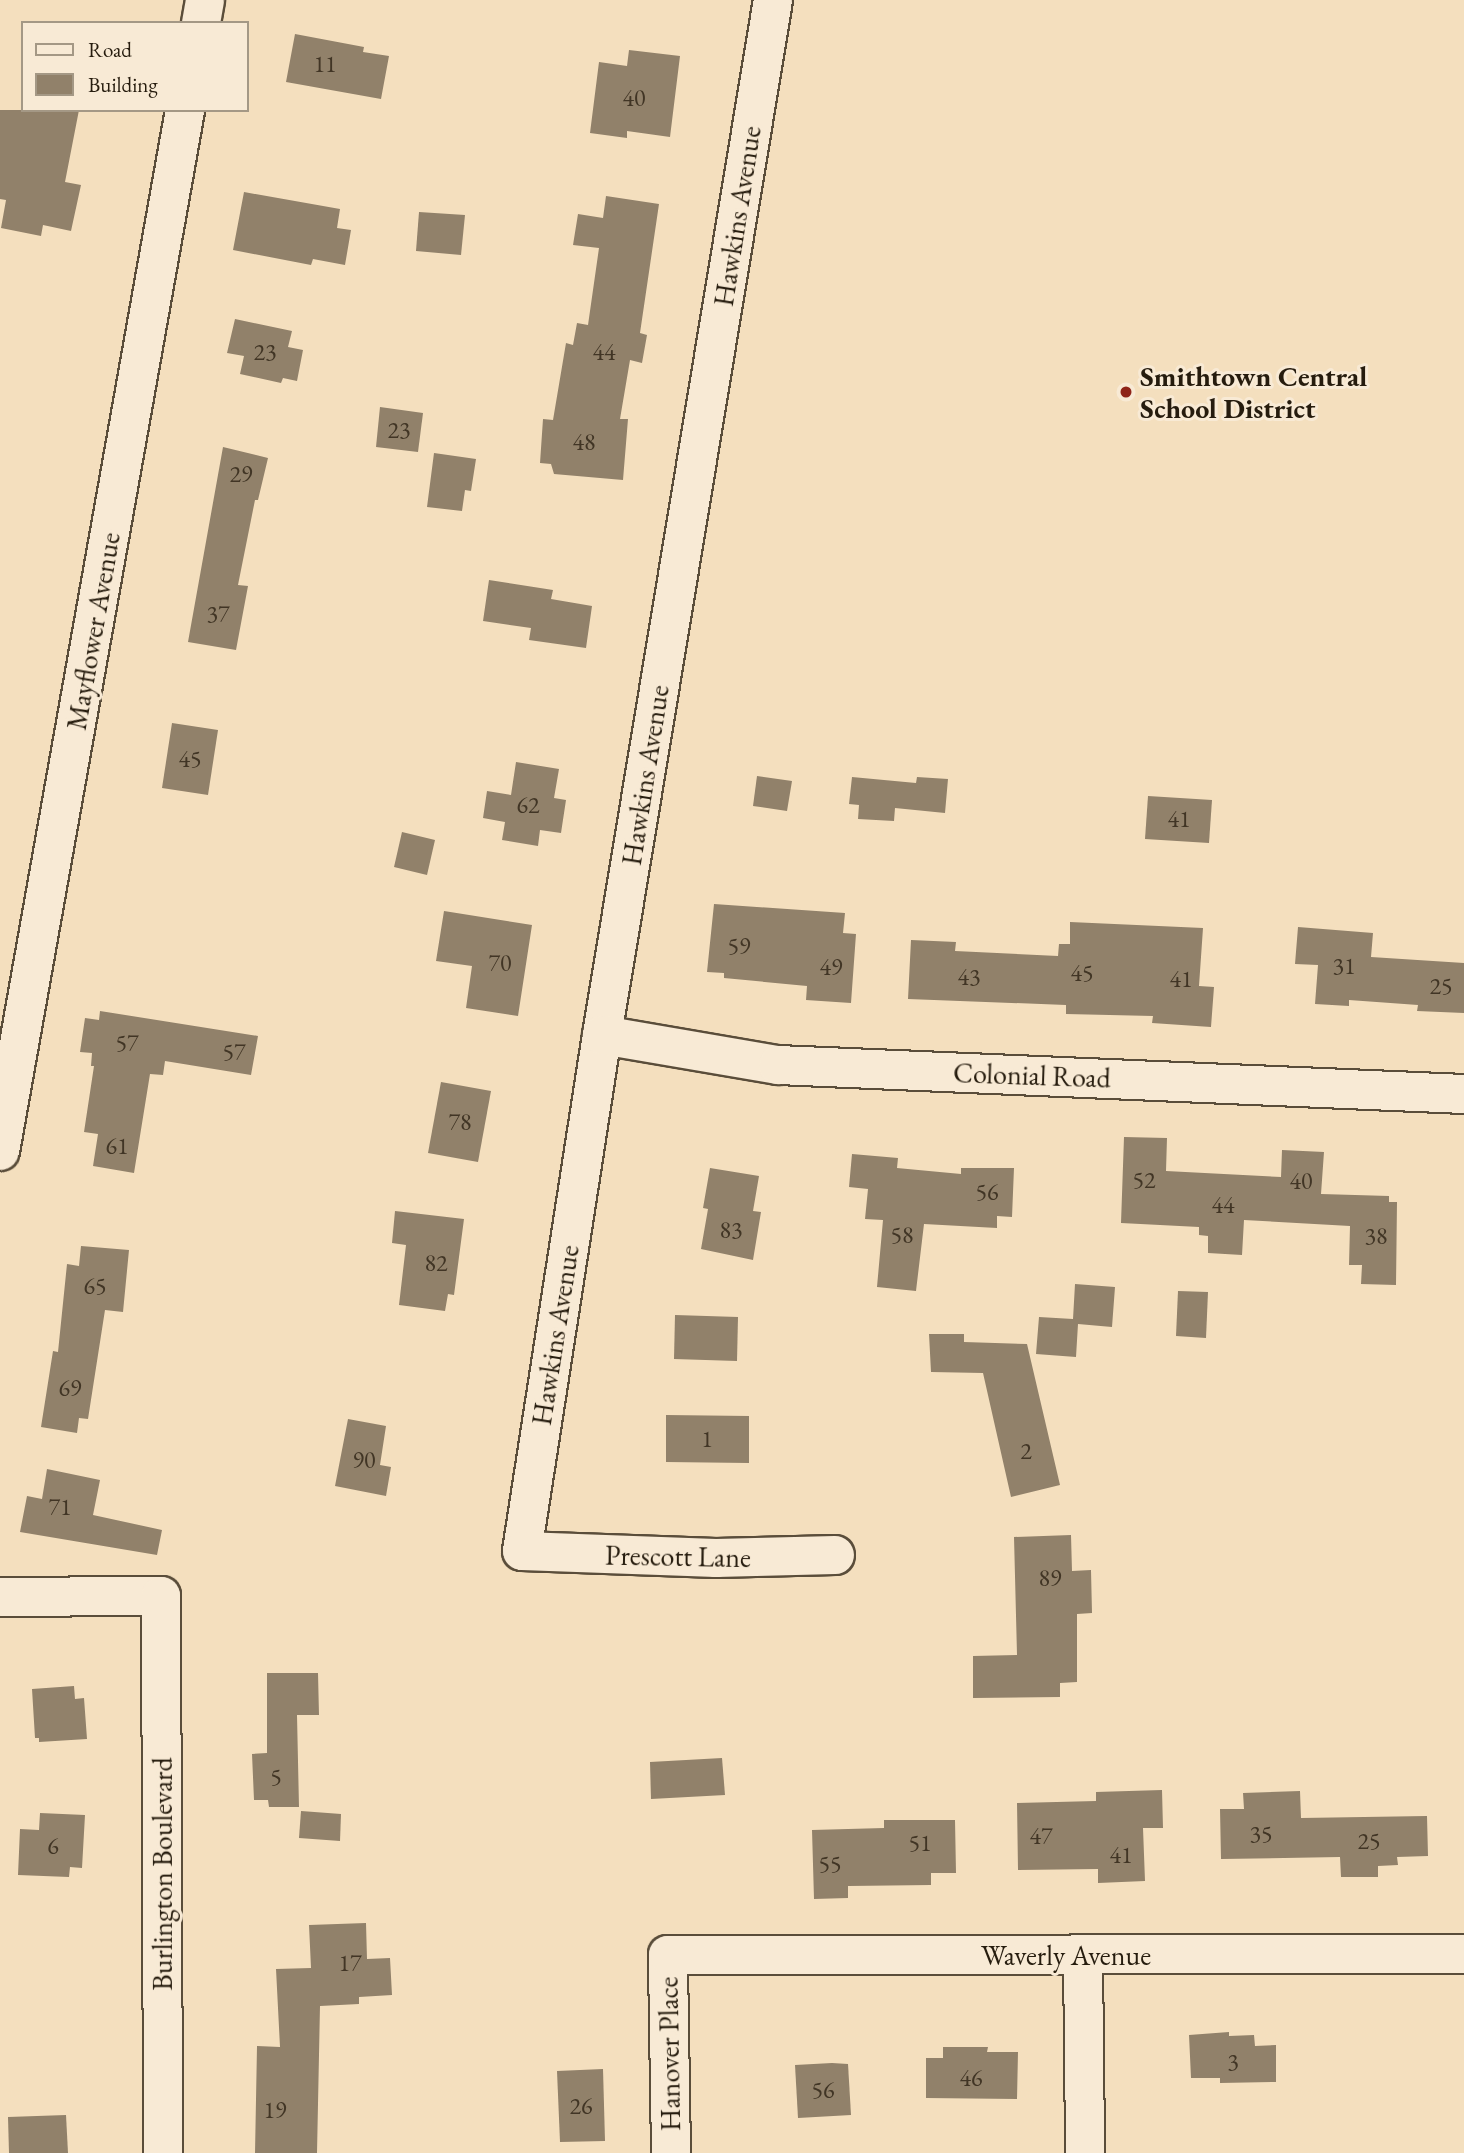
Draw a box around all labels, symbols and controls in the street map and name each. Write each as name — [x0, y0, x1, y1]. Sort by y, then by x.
legend — [21, 21, 248, 112]
text: Road — [88, 36, 132, 63]
house number: 11 — [313, 50, 337, 78]
text: Building — [88, 71, 158, 98]
house number: 40 — [622, 84, 646, 112]
street label: Hawkins Avenue — [706, 123, 768, 309]
house number: 23 — [253, 338, 277, 366]
house number: 44 — [592, 338, 616, 366]
place label: Smithtown Central School District — [1140, 359, 1367, 425]
marker: Smithtown Central School District — [1118, 384, 1134, 400]
house number: 23 — [387, 416, 411, 444]
house number: 48 — [572, 428, 596, 456]
house number: 29 — [229, 460, 253, 488]
street label: Mayflower Avenue — [59, 530, 127, 732]
house number: 37 — [206, 600, 230, 628]
street label: Hawkins Avenue — [614, 682, 676, 868]
house number: 45 — [178, 745, 202, 773]
house number: 62 — [516, 791, 540, 819]
house number: 41 — [1167, 805, 1191, 833]
house number: 59 — [727, 932, 751, 960]
house number: 70 — [488, 949, 512, 977]
house number: 31 — [1332, 952, 1356, 980]
house number: 49 — [819, 953, 843, 981]
house number: 45 — [1070, 959, 1094, 987]
house number: 43 — [957, 963, 981, 991]
house number: 41 — [1169, 965, 1193, 993]
house number: 25 — [1429, 972, 1453, 1000]
house number: 57 — [115, 1029, 139, 1057]
house number: 57 — [222, 1038, 246, 1066]
street label: Colonial Road — [953, 1055, 1111, 1095]
house number: 78 — [448, 1108, 472, 1136]
house number: 61 — [105, 1132, 129, 1160]
house number: 52 — [1132, 1166, 1156, 1194]
house number: 40 — [1289, 1167, 1313, 1195]
house number: 56 — [975, 1178, 999, 1206]
house number: 44 — [1211, 1191, 1235, 1219]
house number: 83 — [719, 1216, 743, 1244]
house number: 58 — [890, 1221, 914, 1249]
house number: 38 — [1364, 1222, 1388, 1250]
street label: Hawkins Avenue — [524, 1242, 586, 1428]
house number: 82 — [424, 1249, 448, 1277]
house number: 65 — [83, 1272, 107, 1300]
house number: 69 — [58, 1374, 82, 1402]
house number: 1 — [701, 1425, 713, 1453]
house number: 2 — [1020, 1437, 1032, 1465]
house number: 90 — [352, 1446, 376, 1474]
house number: 71 — [48, 1493, 72, 1521]
street label: Prescott Lane — [605, 1538, 751, 1574]
house number: 89 — [1038, 1564, 1062, 1592]
street label: Burlington Boulevard — [145, 1757, 179, 1991]
house number: 5 — [270, 1763, 282, 1791]
house number: 35 — [1249, 1820, 1273, 1848]
house number: 47 — [1029, 1822, 1053, 1850]
house number: 25 — [1357, 1827, 1381, 1855]
house number: 51 — [908, 1829, 932, 1857]
house number: 6 — [47, 1832, 59, 1860]
house number: 41 — [1109, 1841, 1133, 1869]
house number: 55 — [818, 1850, 842, 1878]
street label: Waverly Avenue — [981, 1938, 1151, 1972]
house number: 17 — [338, 1949, 362, 1977]
street label: Hanover Place — [651, 1976, 687, 2132]
house number: 3 — [1227, 2048, 1239, 2076]
house number: 46 — [959, 2064, 983, 2092]
house number: 56 — [811, 2076, 835, 2104]
house number: 26 — [569, 2092, 593, 2120]
house number: 19 — [263, 2096, 287, 2124]

